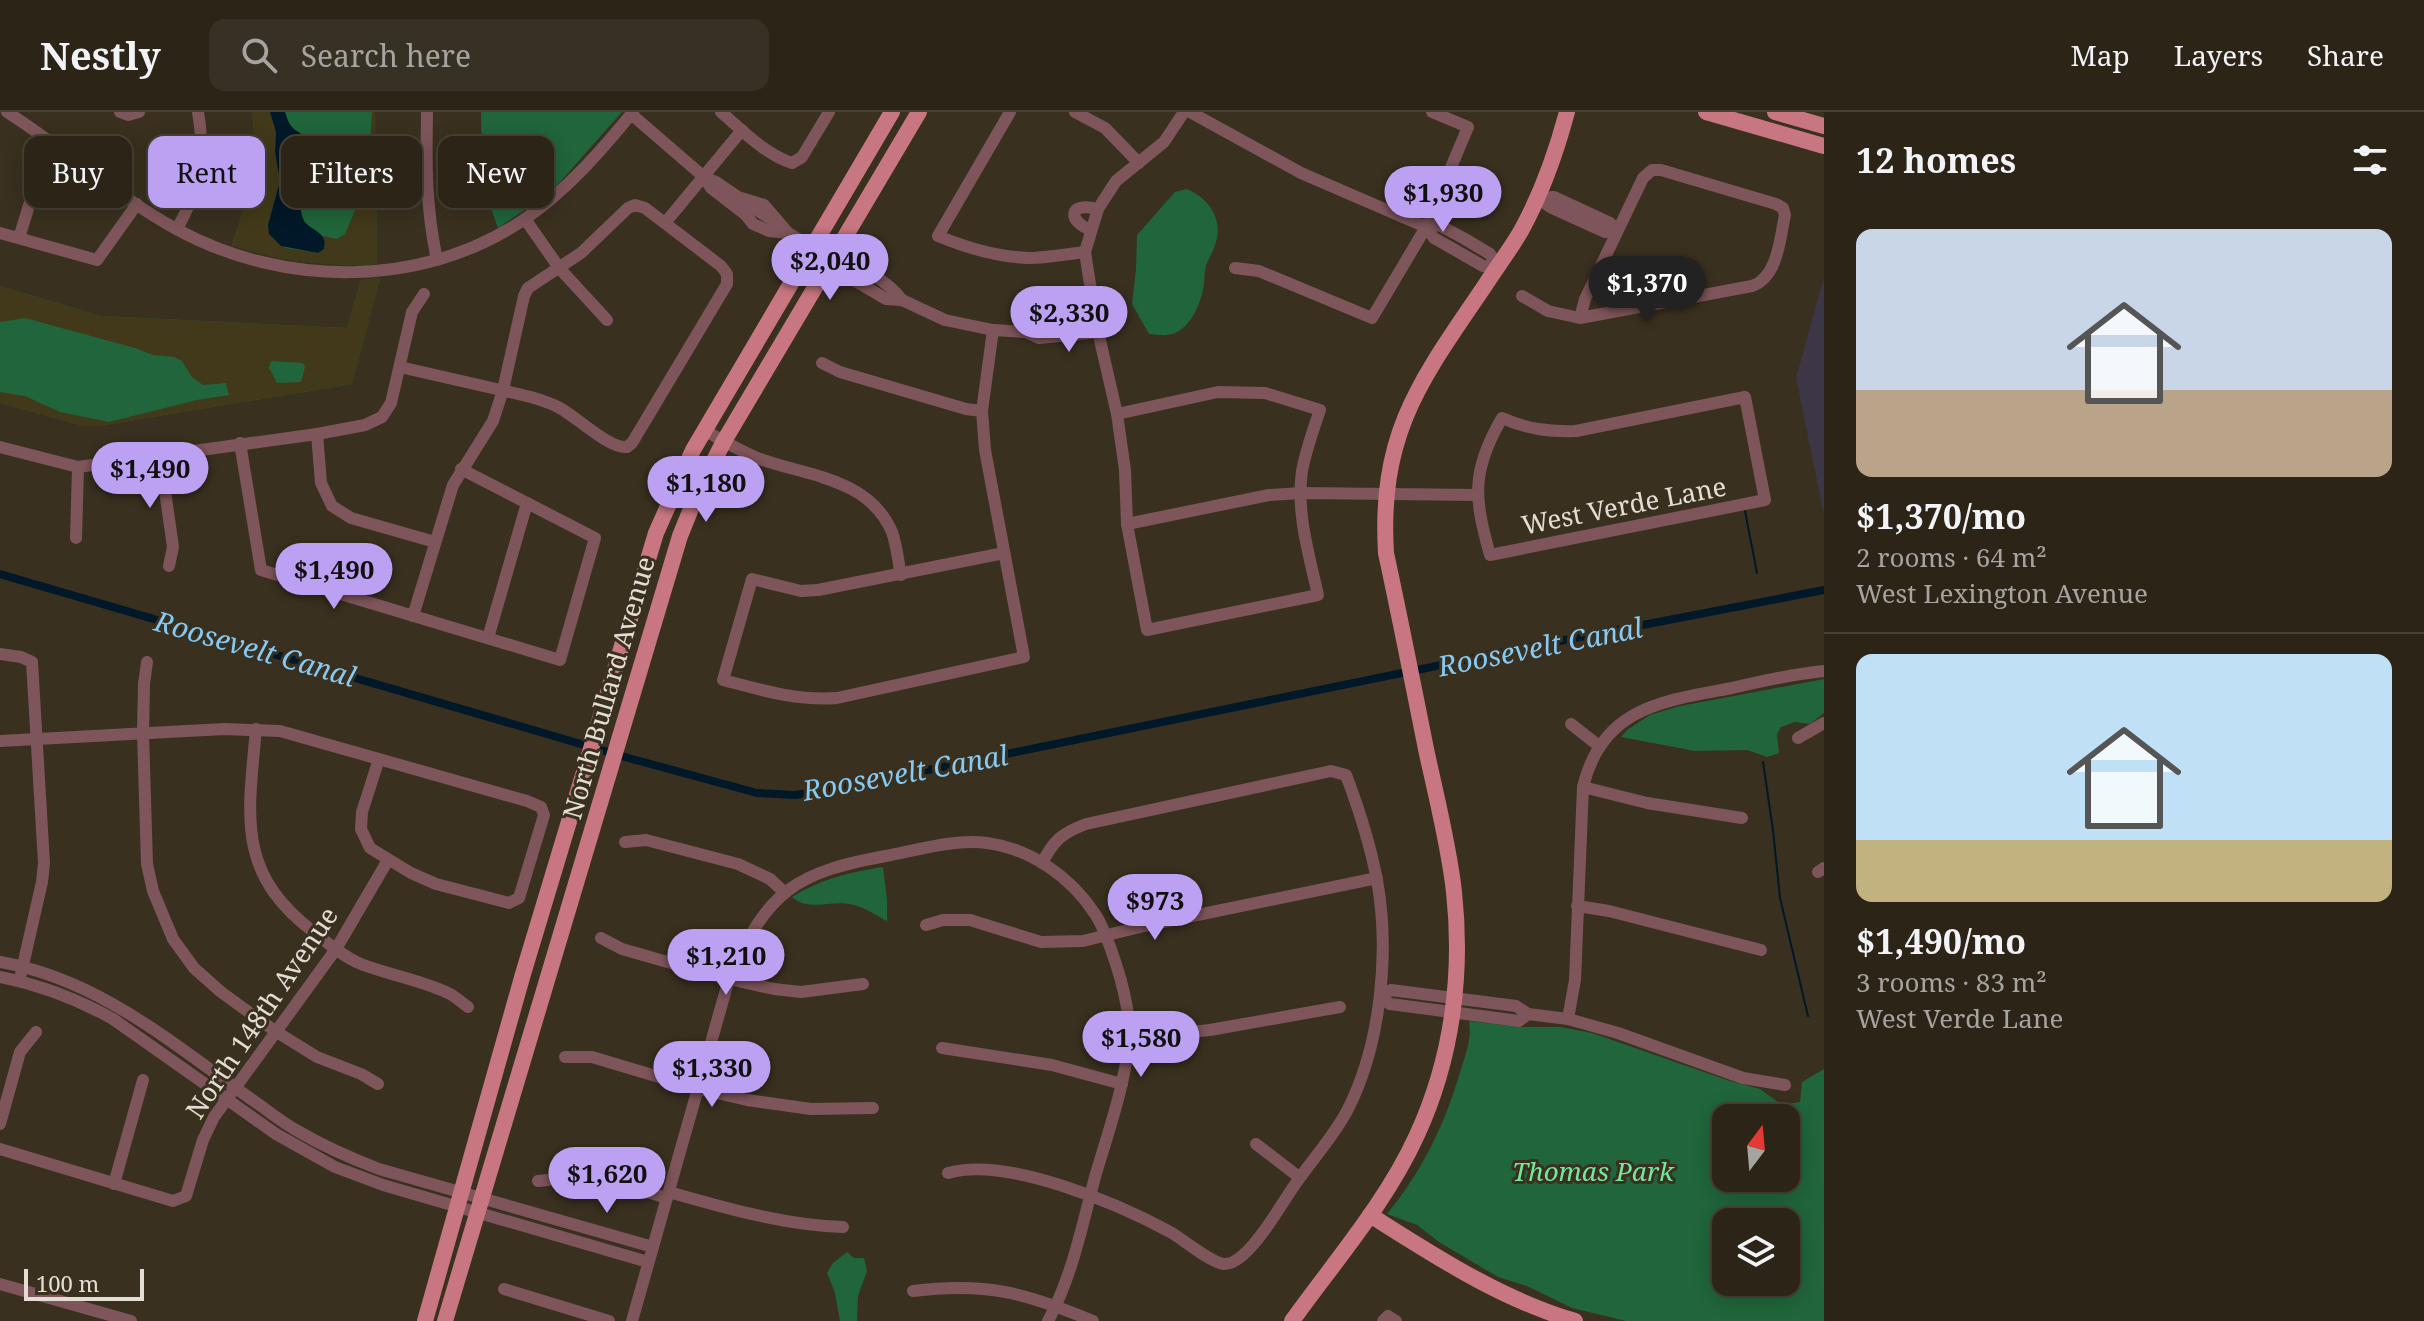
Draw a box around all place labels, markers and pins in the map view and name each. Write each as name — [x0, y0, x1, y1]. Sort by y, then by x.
pin: $1,930 — [1378, 166, 1508, 234]
pin: $2,040 — [765, 234, 895, 302]
pin: $1,370 — [1582, 256, 1712, 324]
pin: $2,330 — [1004, 286, 1134, 354]
pin: $1,490 — [85, 442, 215, 510]
pin: $1,180 — [641, 456, 771, 524]
pin: $1,490 — [269, 543, 399, 611]
pin: $973 — [1108, 874, 1202, 942]
pin: $1,210 — [661, 929, 791, 997]
pin: $1,580 — [1076, 1011, 1206, 1079]
pin: $1,330 — [647, 1041, 777, 1109]
pin: $1,620 — [542, 1147, 672, 1215]

